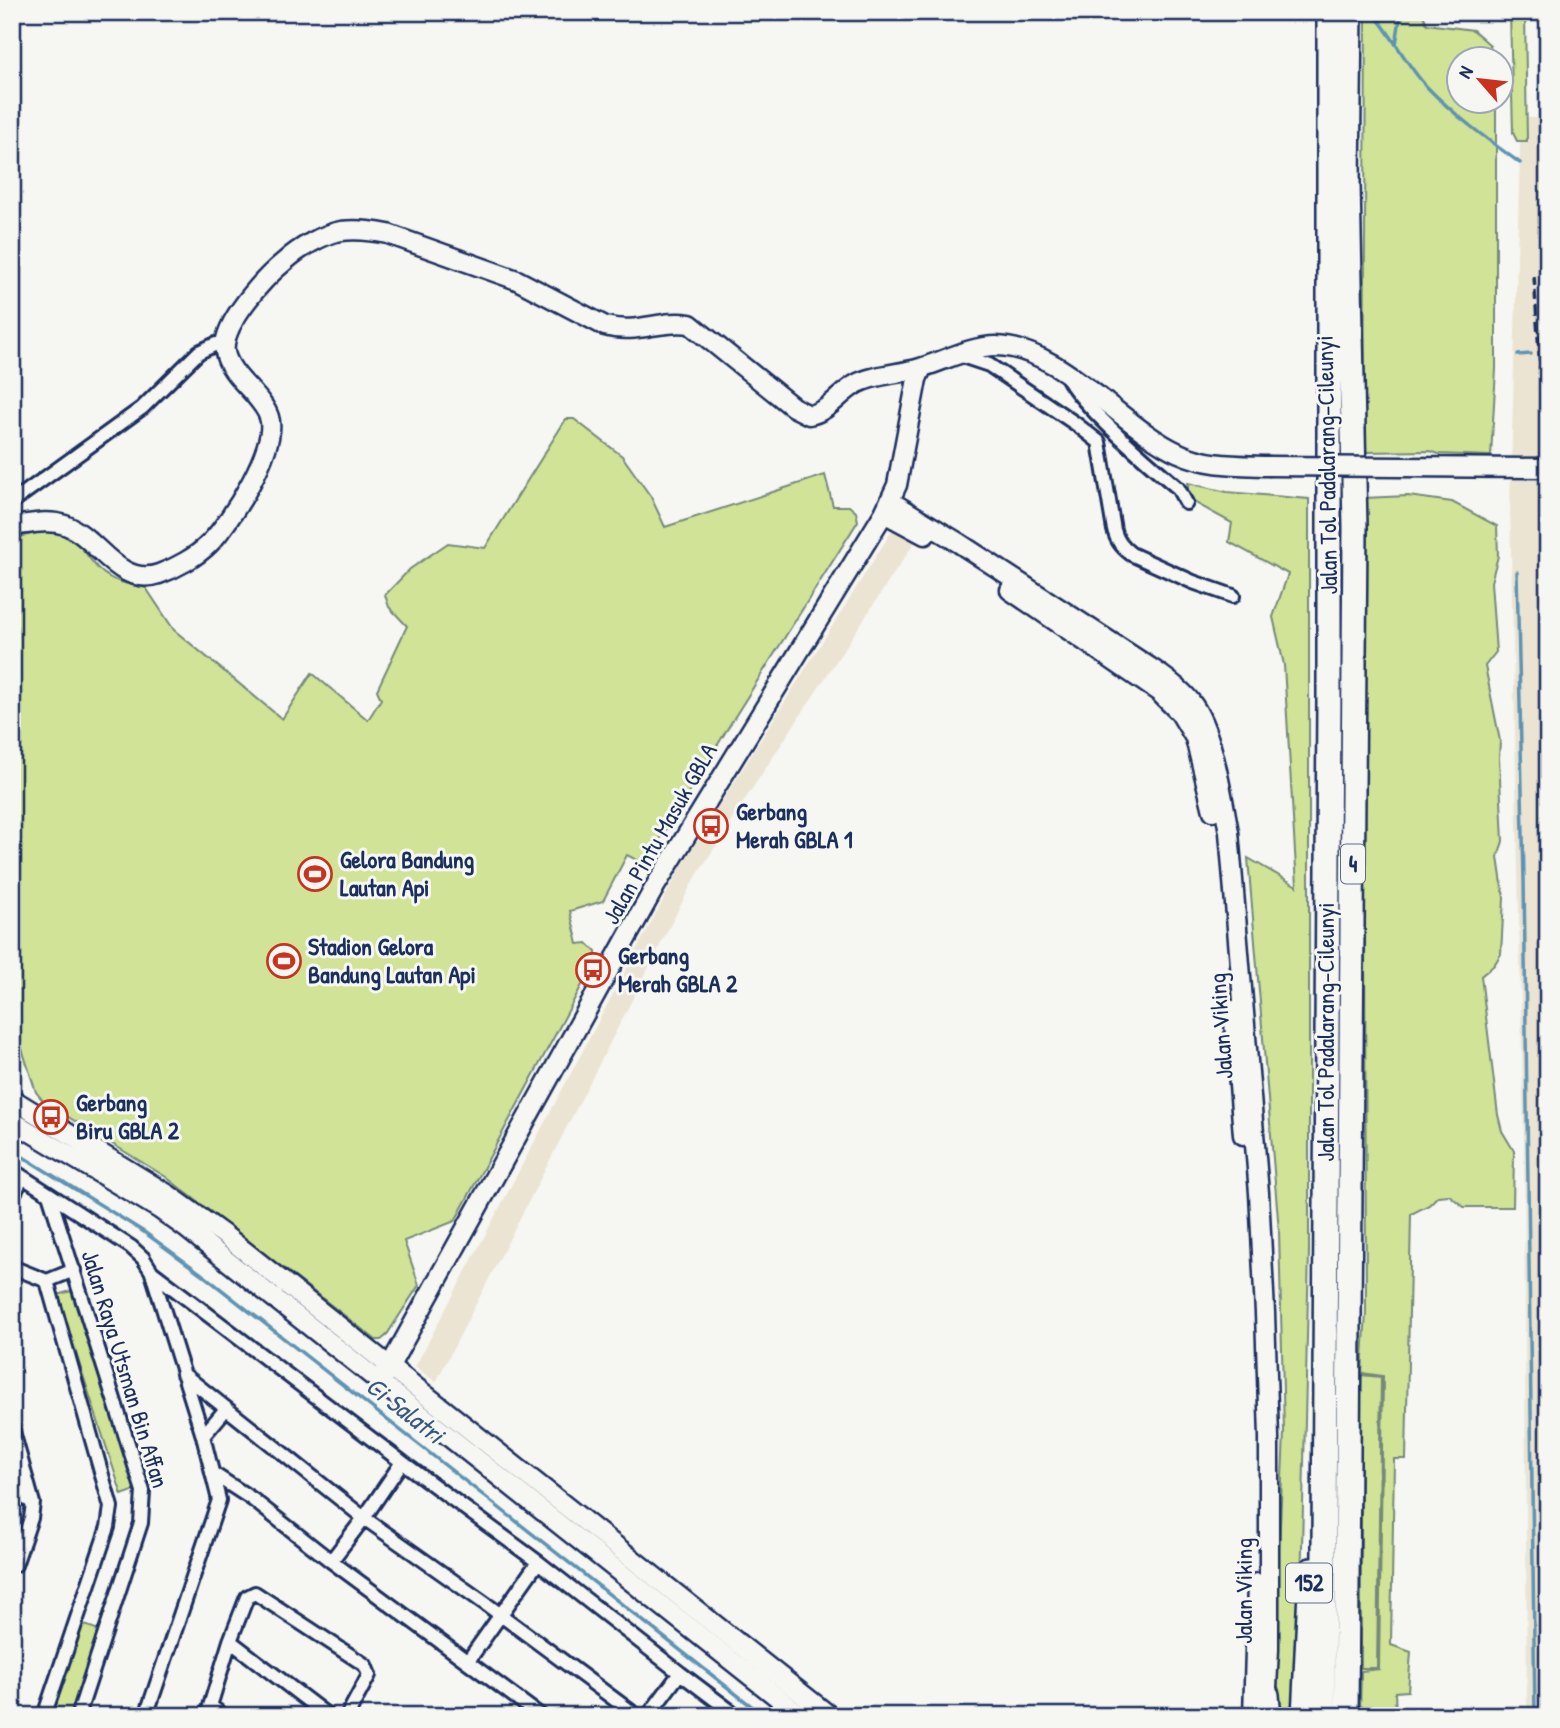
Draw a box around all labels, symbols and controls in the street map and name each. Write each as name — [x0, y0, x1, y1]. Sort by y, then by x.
north arrow — [1444, 46, 1514, 116]
text: N — [1451, 61, 1479, 83]
street label: Jalan Tol Padalarang–Cileunyi — [1308, 335, 1344, 595]
street label: Jalan Pintu Masuk GBLA — [594, 737, 724, 930]
place label: Gerbang Merah GBLA 1 — [736, 795, 853, 855]
bus stop icon: Gerbang Merah GBLA 1 — [692, 807, 730, 845]
place label: Gelora Bandung Lautan Api — [340, 843, 475, 904]
road number: 4 — [1341, 844, 1365, 884]
sports icon: Gelora Bandung Lautan Api — [296, 855, 334, 893]
street label: Jalan Tol Padalarang–Cileunyi — [1309, 902, 1341, 1162]
place label: Stadion Gelora Bandung Lautan Api — [308, 930, 476, 991]
place label: Gerbang Merah GBLA 2 — [618, 939, 738, 999]
sports icon: Stadion Gelora Bandung Lautan Api — [265, 942, 303, 980]
bus stop icon: Gerbang Merah GBLA 2 — [574, 951, 612, 989]
street label: Jalan Viking — [1200, 972, 1240, 1080]
place label: Gerbang Biru GBLA 2 — [76, 1086, 180, 1146]
bus stop icon: Gerbang Biru GBLA 2 — [32, 1098, 70, 1136]
street label: Jalan Raya Utsman Bin Affan — [75, 1246, 177, 1492]
water label: Ci Salatri — [359, 1368, 453, 1452]
street label: Jalan Viking — [1227, 1538, 1259, 1644]
road number: 152 — [1286, 1564, 1332, 1602]

